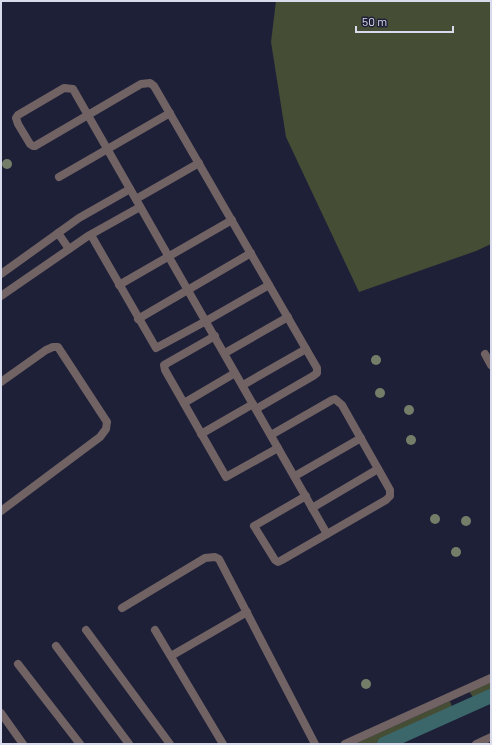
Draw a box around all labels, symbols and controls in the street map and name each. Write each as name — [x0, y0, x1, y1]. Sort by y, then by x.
scale bar — [356, 8, 453, 34]
text: 50 m — [362, 14, 387, 28]

